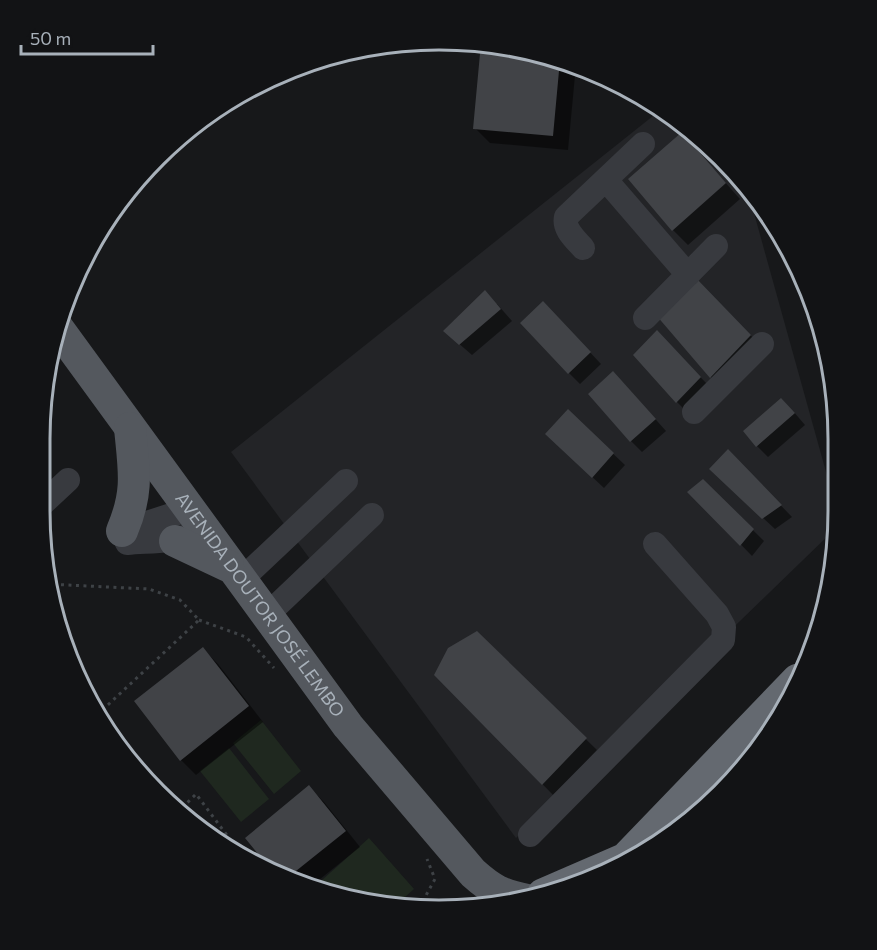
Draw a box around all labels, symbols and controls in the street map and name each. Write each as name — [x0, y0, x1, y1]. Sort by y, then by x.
scale bar — [21, 18, 153, 56]
text: 50 m — [30, 27, 71, 49]
street label: AVENIDA DOUTOR JOSÉ LEMBO — [171, 488, 350, 721]

